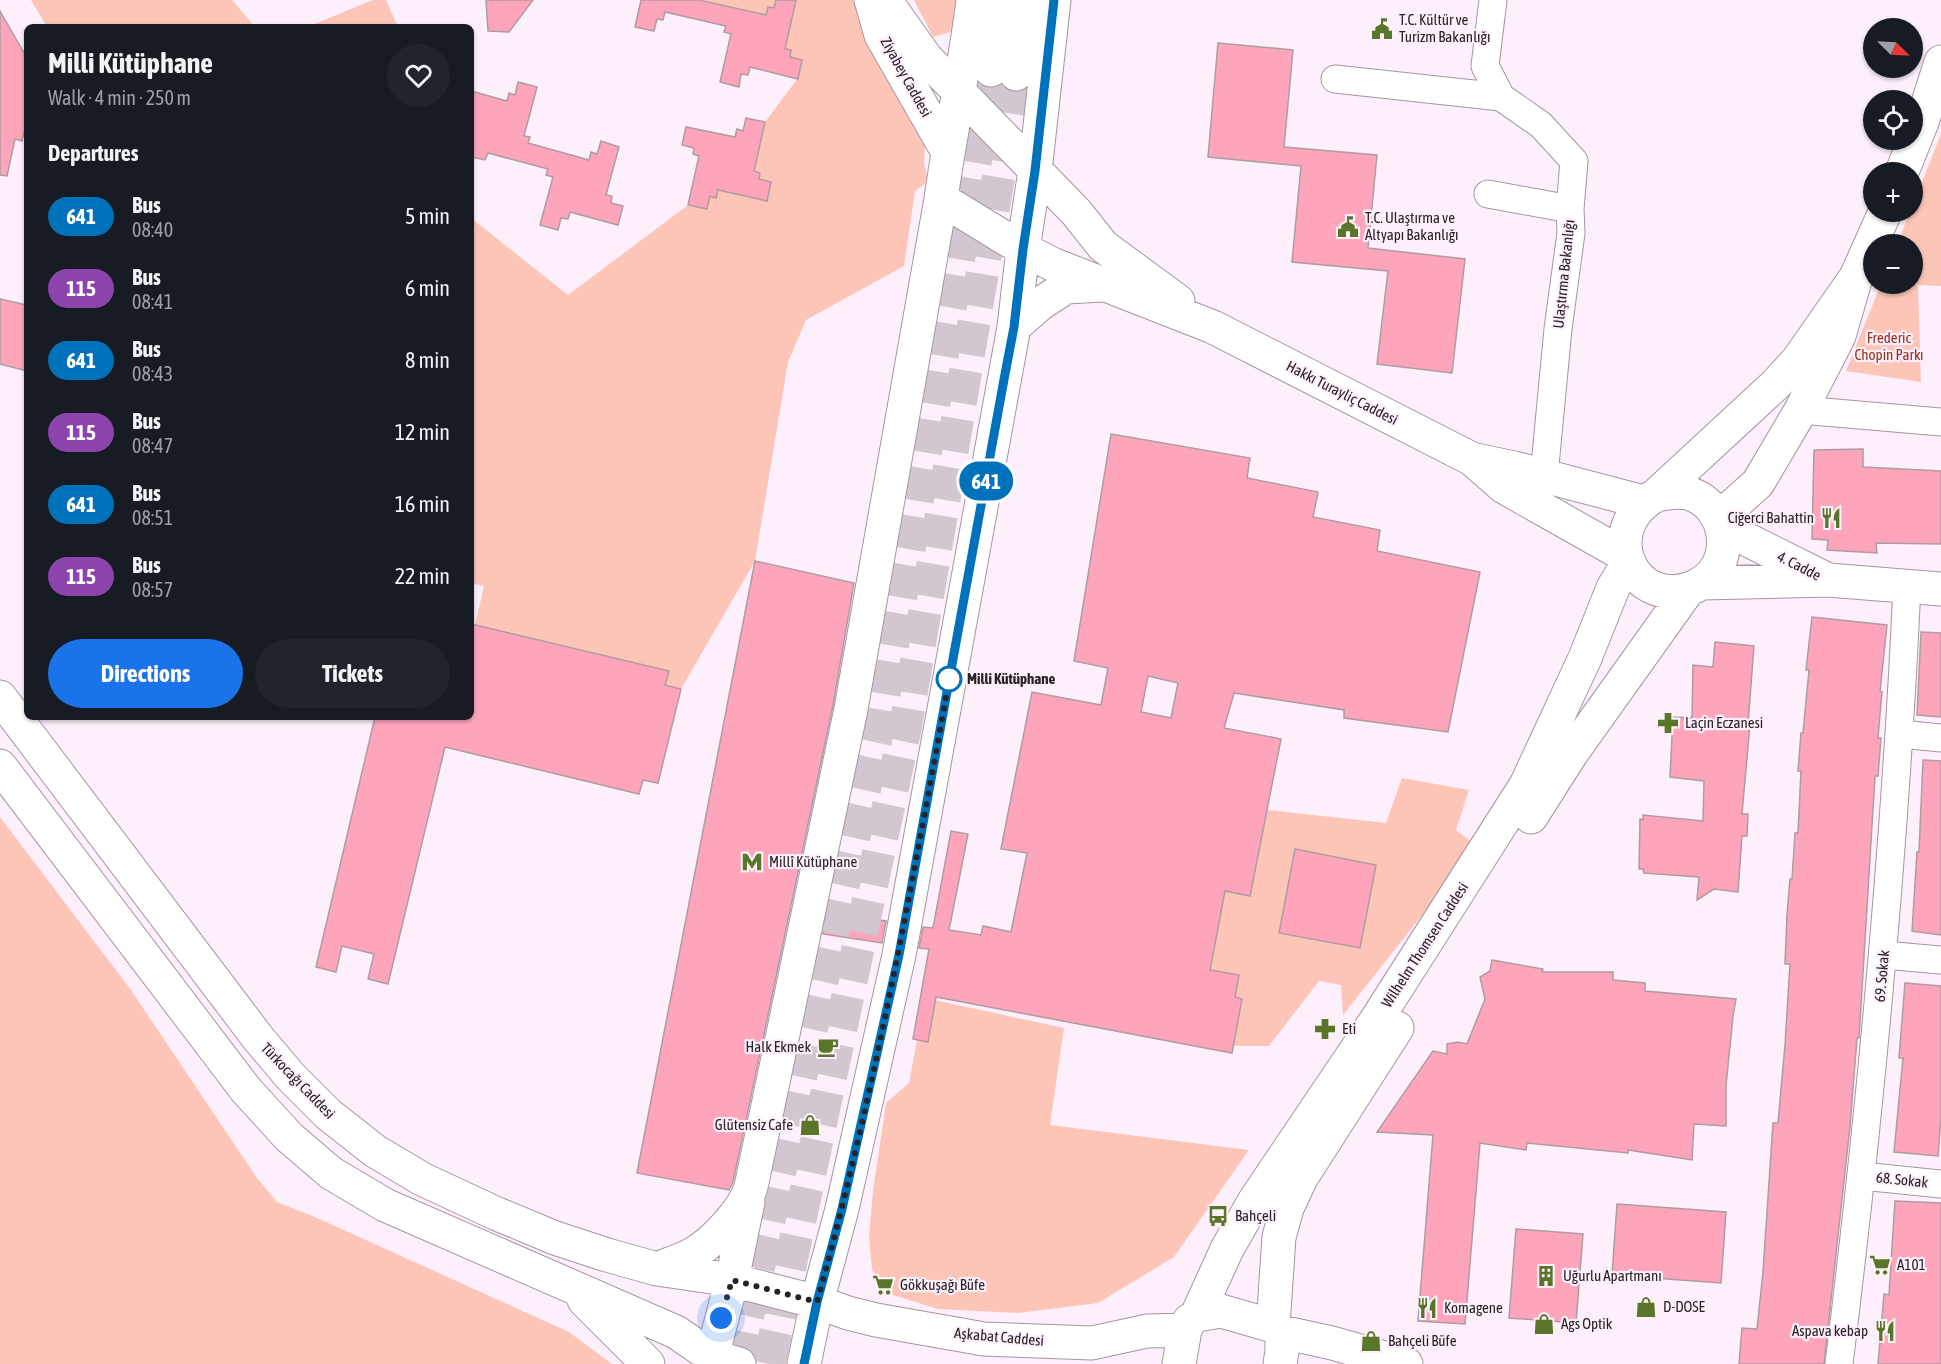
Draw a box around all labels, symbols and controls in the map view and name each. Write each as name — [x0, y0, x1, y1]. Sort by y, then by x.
place label: T.C. Kültür ve Turizm Bakanlığı — [1399, 11, 1490, 45]
public building icon: T.C. Kültür ve Turizm Bakanlığı — [1370, 17, 1394, 41]
north arrow — [1863, 18, 1923, 78]
map controls — [1863, 18, 1923, 294]
street label: Ziyabey Caddesi — [877, 34, 935, 120]
button: heart — [387, 44, 450, 107]
text: Milli Kütüphane — [48, 47, 213, 79]
text: Walk · 4 min · 250 m — [48, 86, 191, 109]
button: locate — [1863, 90, 1923, 150]
text: Departures — [48, 140, 138, 166]
button: + — [1863, 162, 1923, 222]
text: Bus — [132, 192, 161, 218]
text: 5 min — [405, 203, 450, 229]
text: 641 — [66, 204, 96, 228]
place label: T.C. Ulaştırma ve Altyapı Bakanlığı — [1365, 209, 1459, 243]
public building icon: T.C. Ulaştırma ve Altyapı Bakanlığı — [1336, 215, 1360, 239]
text: 08:40 — [132, 218, 173, 241]
street label: Ulaştırma Bakanlığı — [1549, 219, 1578, 329]
button: − — [1863, 234, 1923, 294]
text: Bus — [132, 264, 161, 290]
text: 6 min — [405, 275, 450, 301]
text: 115 — [66, 276, 96, 300]
text: 08:41 — [132, 290, 173, 313]
park label: Frederic Chopin Parkı — [1854, 329, 1924, 363]
text: Bus — [132, 336, 161, 362]
text: 8 min — [405, 347, 450, 373]
text: 641 — [66, 348, 96, 372]
street label: Hakkı Turayliç Caddesi — [1284, 357, 1401, 428]
text: 08:43 — [132, 362, 173, 385]
text: Bus — [132, 408, 161, 434]
text: 12 min — [395, 419, 450, 445]
text: 115 — [66, 420, 96, 444]
text: 08:47 — [132, 434, 173, 457]
line badge: 641 — [952, 462, 1020, 500]
text: 641 — [971, 469, 1001, 493]
text: Bus — [132, 480, 161, 506]
text: 16 min — [395, 491, 450, 517]
text: 641 — [66, 492, 96, 516]
text: 08:51 — [132, 506, 173, 529]
restaurant icon: Ciğerci Bahattin — [1819, 506, 1843, 530]
place label: Ciğerci Bahattin — [1728, 509, 1814, 526]
street label: 4. Cadde — [1775, 547, 1824, 584]
text: Bus — [132, 552, 161, 578]
text: 22 min — [395, 563, 450, 589]
text: 115 — [66, 564, 96, 588]
text: 08:57 — [132, 578, 173, 601]
button: Directions — [48, 639, 243, 708]
button: Tickets — [255, 639, 450, 708]
marker: Milli Kütüphane — [936, 666, 962, 692]
place label: Milli Kütüphane — [967, 670, 1056, 687]
pharmacy icon: Laçin Eczanesi — [1656, 711, 1680, 735]
place label: Laçin Eczanesi — [1685, 714, 1763, 731]
metro station icon: Millî Kütüphane — [740, 850, 764, 874]
place label: Millî Kütüphane — [769, 853, 858, 870]
street label: Wilhelm Thomsen Caddesi — [1378, 879, 1471, 1010]
street label: 69. Sokak — [1871, 949, 1892, 1003]
pharmacy icon: Eti — [1313, 1017, 1337, 1041]
place label: Eti — [1342, 1020, 1356, 1037]
cafe icon: Halk Ekmek — [816, 1035, 840, 1059]
place label: Halk Ekmek — [745, 1038, 811, 1055]
street label: Türkocağı Caddesi — [258, 1039, 339, 1122]
shop icon: Glütensiz Cafe — [798, 1113, 822, 1137]
place label: Glütensiz Cafe — [715, 1116, 793, 1133]
street label: 68. Sokak — [1875, 1168, 1929, 1191]
bus stop icon: Bahçeli — [1206, 1204, 1230, 1228]
place label: Bahçeli — [1235, 1207, 1276, 1224]
supermarket icon: A101 — [1868, 1253, 1892, 1277]
place label: A101 — [1897, 1256, 1926, 1273]
building icon: Uğurlu Apartmanı — [1534, 1264, 1558, 1288]
place label: Uğurlu Apartmanı — [1563, 1267, 1662, 1284]
supermarket icon: Gökkuşağı Büfe — [871, 1273, 895, 1297]
place label: Gökkuşağı Büfe — [900, 1276, 985, 1293]
shop icon: D-DOSE — [1634, 1295, 1658, 1319]
restaurant icon: Komagene — [1415, 1296, 1439, 1320]
place label: D-DOSE — [1663, 1298, 1706, 1315]
place label: Komagene — [1444, 1299, 1503, 1316]
your location — [706, 1303, 736, 1333]
shop icon: Ags Optik — [1532, 1312, 1556, 1336]
place label: Ags Optik — [1561, 1315, 1613, 1332]
restaurant icon: Aspava kebap — [1873, 1319, 1897, 1343]
place label: Aspava kebap — [1792, 1322, 1868, 1339]
street label: Aşkabat Caddesi — [953, 1324, 1045, 1349]
shop icon: Bahçeli Büfe — [1359, 1329, 1383, 1353]
place label: Bahçeli Büfe — [1388, 1332, 1457, 1349]

